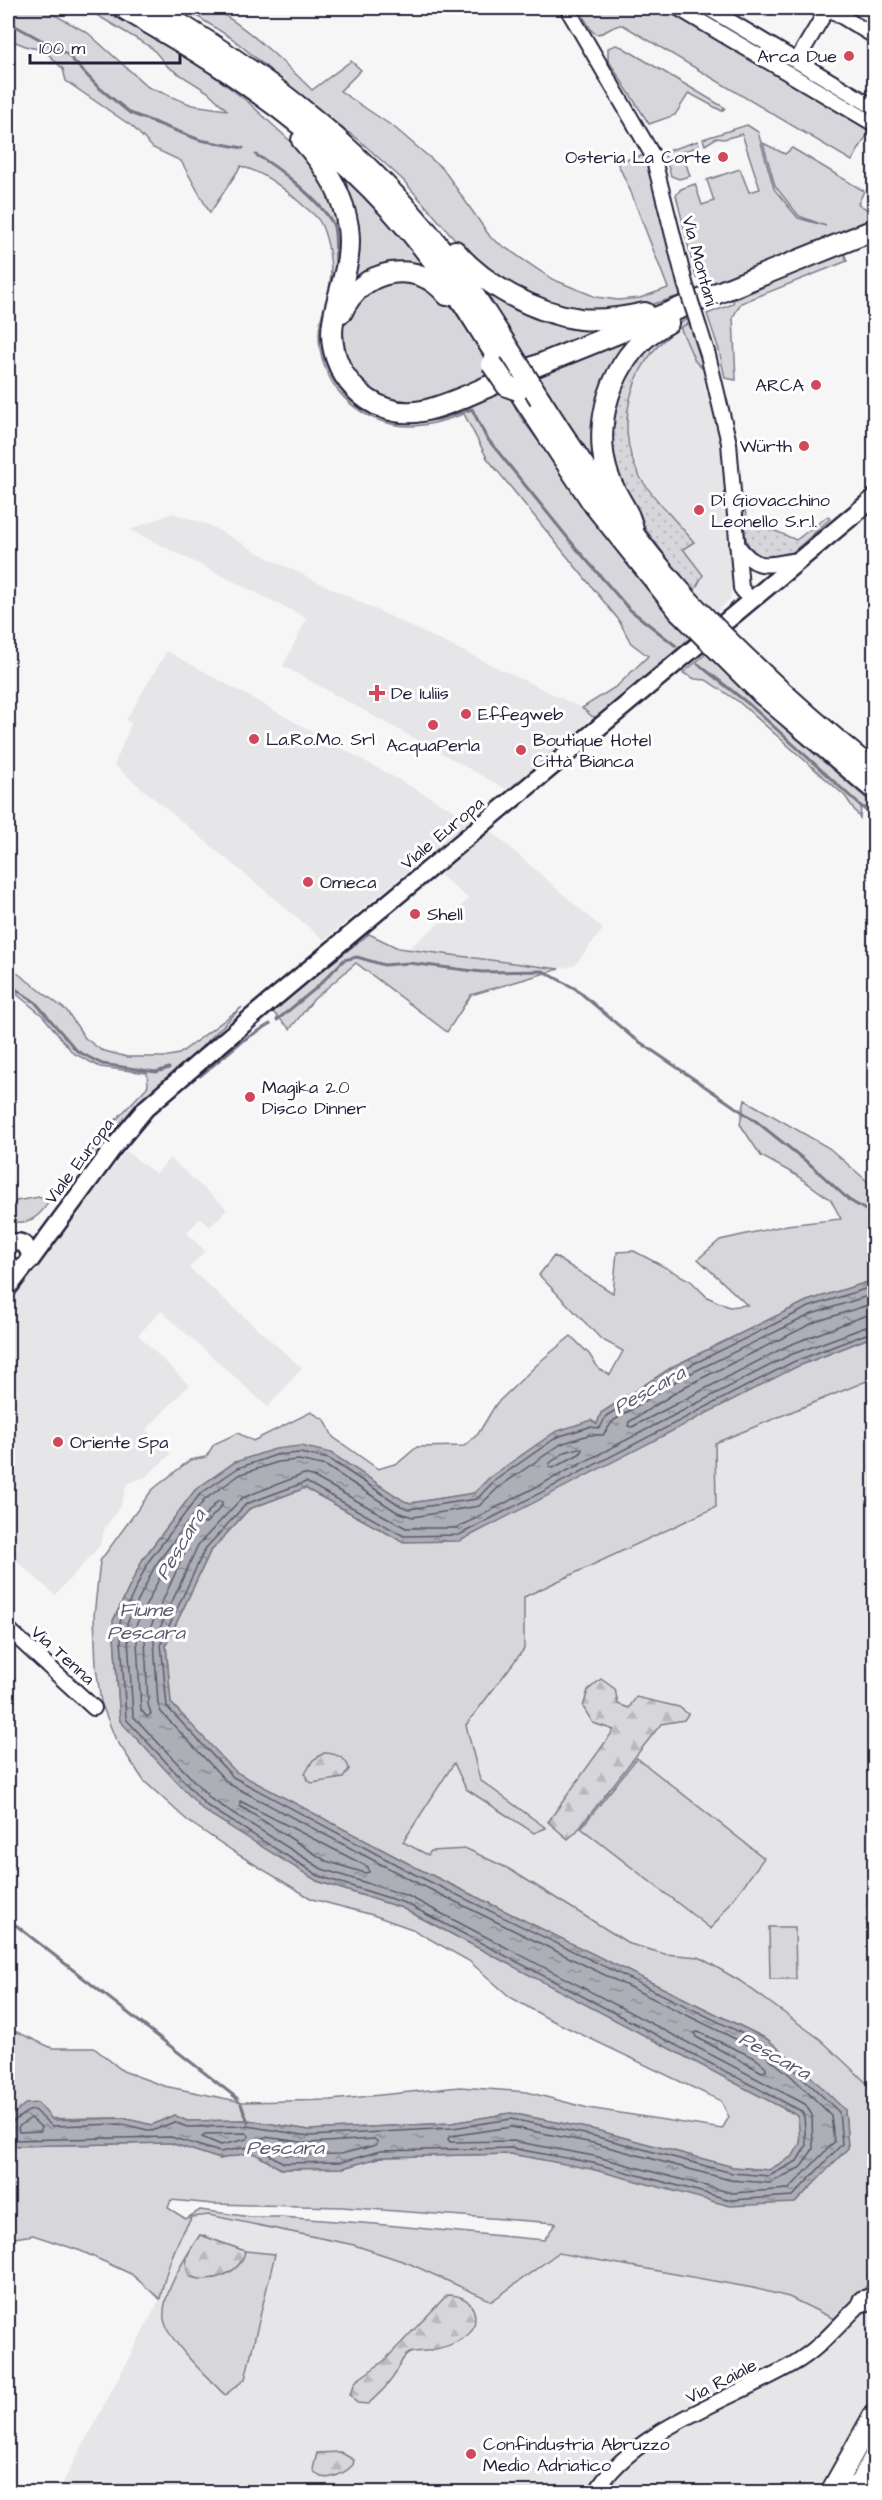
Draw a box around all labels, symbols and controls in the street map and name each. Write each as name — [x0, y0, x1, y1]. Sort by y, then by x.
scale bar — [30, 27, 180, 65]
text: 100 m — [39, 36, 85, 61]
place label: Arca Due — [757, 44, 837, 69]
marker: Arca Due — [842, 49, 856, 63]
place label: Osteria La Corte — [565, 145, 711, 170]
marker: Osteria La Corte — [716, 150, 730, 164]
street label: Via Montani — [675, 213, 724, 309]
place label: ARCA — [755, 373, 804, 398]
marker: ARCA — [809, 378, 823, 392]
place label: Würth — [740, 434, 792, 459]
marker: Würth — [797, 439, 811, 453]
place label: Di Giovacchino Leonello S.r.l. — [711, 488, 830, 534]
marker: Di Giovacchino Leonello S.r.l. — [692, 503, 706, 517]
place label: De Iuliis — [391, 681, 449, 706]
marker: De Iuliis — [368, 684, 386, 702]
place label: Effegweb — [478, 702, 563, 728]
marker: Effegweb — [459, 707, 473, 721]
marker: AcquaPerla — [426, 718, 440, 732]
place label: La.Ro.Mo. Srl — [266, 727, 375, 752]
place label: Boutique Hotel Città Bianca — [533, 728, 651, 774]
marker: La.Ro.Mo. Srl — [247, 732, 261, 746]
place label: AcquaPerla — [386, 733, 480, 758]
marker: Boutique Hotel Città Bianca — [514, 743, 528, 757]
street label: Viale Europa — [395, 791, 489, 876]
place label: Omeca — [320, 870, 376, 895]
marker: Omeca — [301, 875, 315, 889]
place label: Shell — [427, 902, 463, 927]
marker: Shell — [408, 907, 422, 921]
place label: Magika 2.0 Disco Dinner — [262, 1075, 366, 1121]
marker: Magika 2.0 Disco Dinner — [243, 1090, 257, 1104]
street label: Viale Europa — [39, 1113, 120, 1210]
water label: Pescara — [609, 1358, 691, 1421]
place label: Oriente Spa — [70, 1430, 168, 1455]
marker: Oriente Spa — [51, 1435, 65, 1449]
water label: Pescara — [149, 1503, 213, 1585]
water label: Fiume Pescara — [107, 1596, 186, 1647]
street label: Via Tenna — [25, 1620, 100, 1691]
water label: Pescara — [734, 2025, 816, 2087]
water label: Pescara — [246, 2134, 325, 2162]
street label: Via Raiale — [681, 2353, 761, 2410]
place label: Confindustria Abruzzo Medio Adriatico — [483, 2432, 670, 2478]
marker: Confindustria Abruzzo Medio Adriatico — [464, 2447, 478, 2461]

